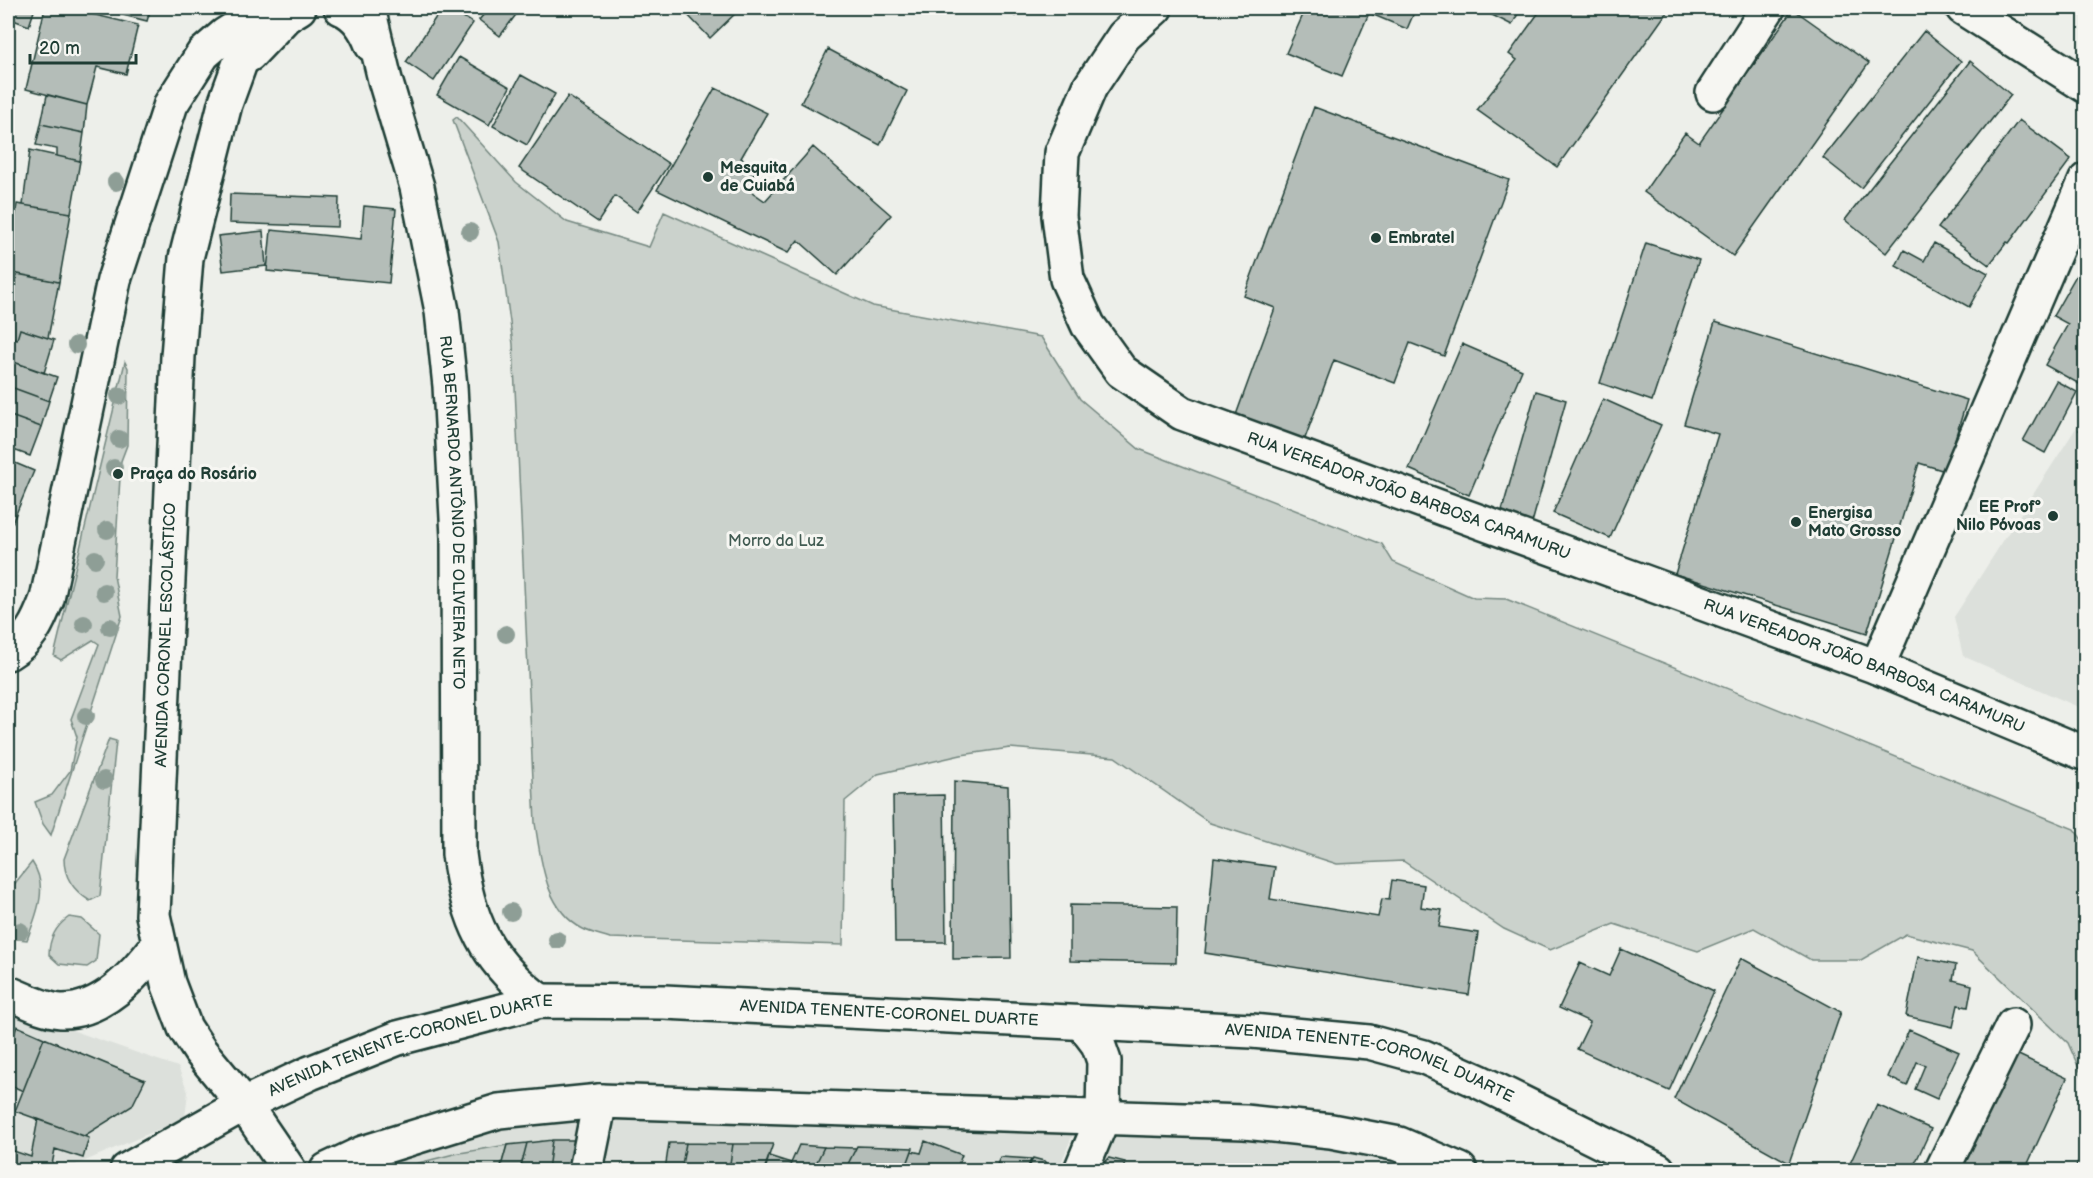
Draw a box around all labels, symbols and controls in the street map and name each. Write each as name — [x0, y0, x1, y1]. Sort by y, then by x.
scale bar — [30, 27, 136, 65]
text: 20 m — [39, 38, 80, 59]
place label: Mesquita de Cuiabá — [720, 159, 795, 196]
marker: Mesquita de Cuiabá — [701, 170, 715, 184]
place label: Embratel — [1388, 229, 1454, 248]
marker: Embratel — [1369, 231, 1383, 245]
street label: RUA BERNARDO ANTÔNIO DE OLIVEIRA NETO — [435, 335, 468, 689]
street label: RUA VEREADOR JOÃO BARBOSA CARAMURU — [1244, 428, 1573, 564]
place label: Praça do Rosário — [130, 465, 257, 484]
marker: Praça do Rosário — [111, 467, 125, 481]
place label: EE Profº Nilo Póvoas — [1956, 498, 2041, 535]
street label: AVENIDA CORONEL ESCOLÁSTICO — [150, 502, 180, 768]
place label: Energisa Mato Grosso — [1808, 504, 1901, 541]
marker: EE Profº Nilo Póvoas — [2046, 509, 2060, 523]
marker: Energisa Mato Grosso — [1789, 515, 1803, 529]
park label: Morro da Luz — [728, 532, 824, 551]
street label: RUA VEREADOR JOÃO BARBOSA CARAMURU — [1701, 595, 2027, 737]
street label: AVENIDA TENENTE-CORONEL DUARTE — [265, 991, 553, 1101]
street label: AVENIDA TENENTE-CORONEL DUARTE — [739, 996, 1039, 1030]
street label: AVENIDA TENENTE-CORONEL DUARTE — [1225, 1020, 1517, 1107]

